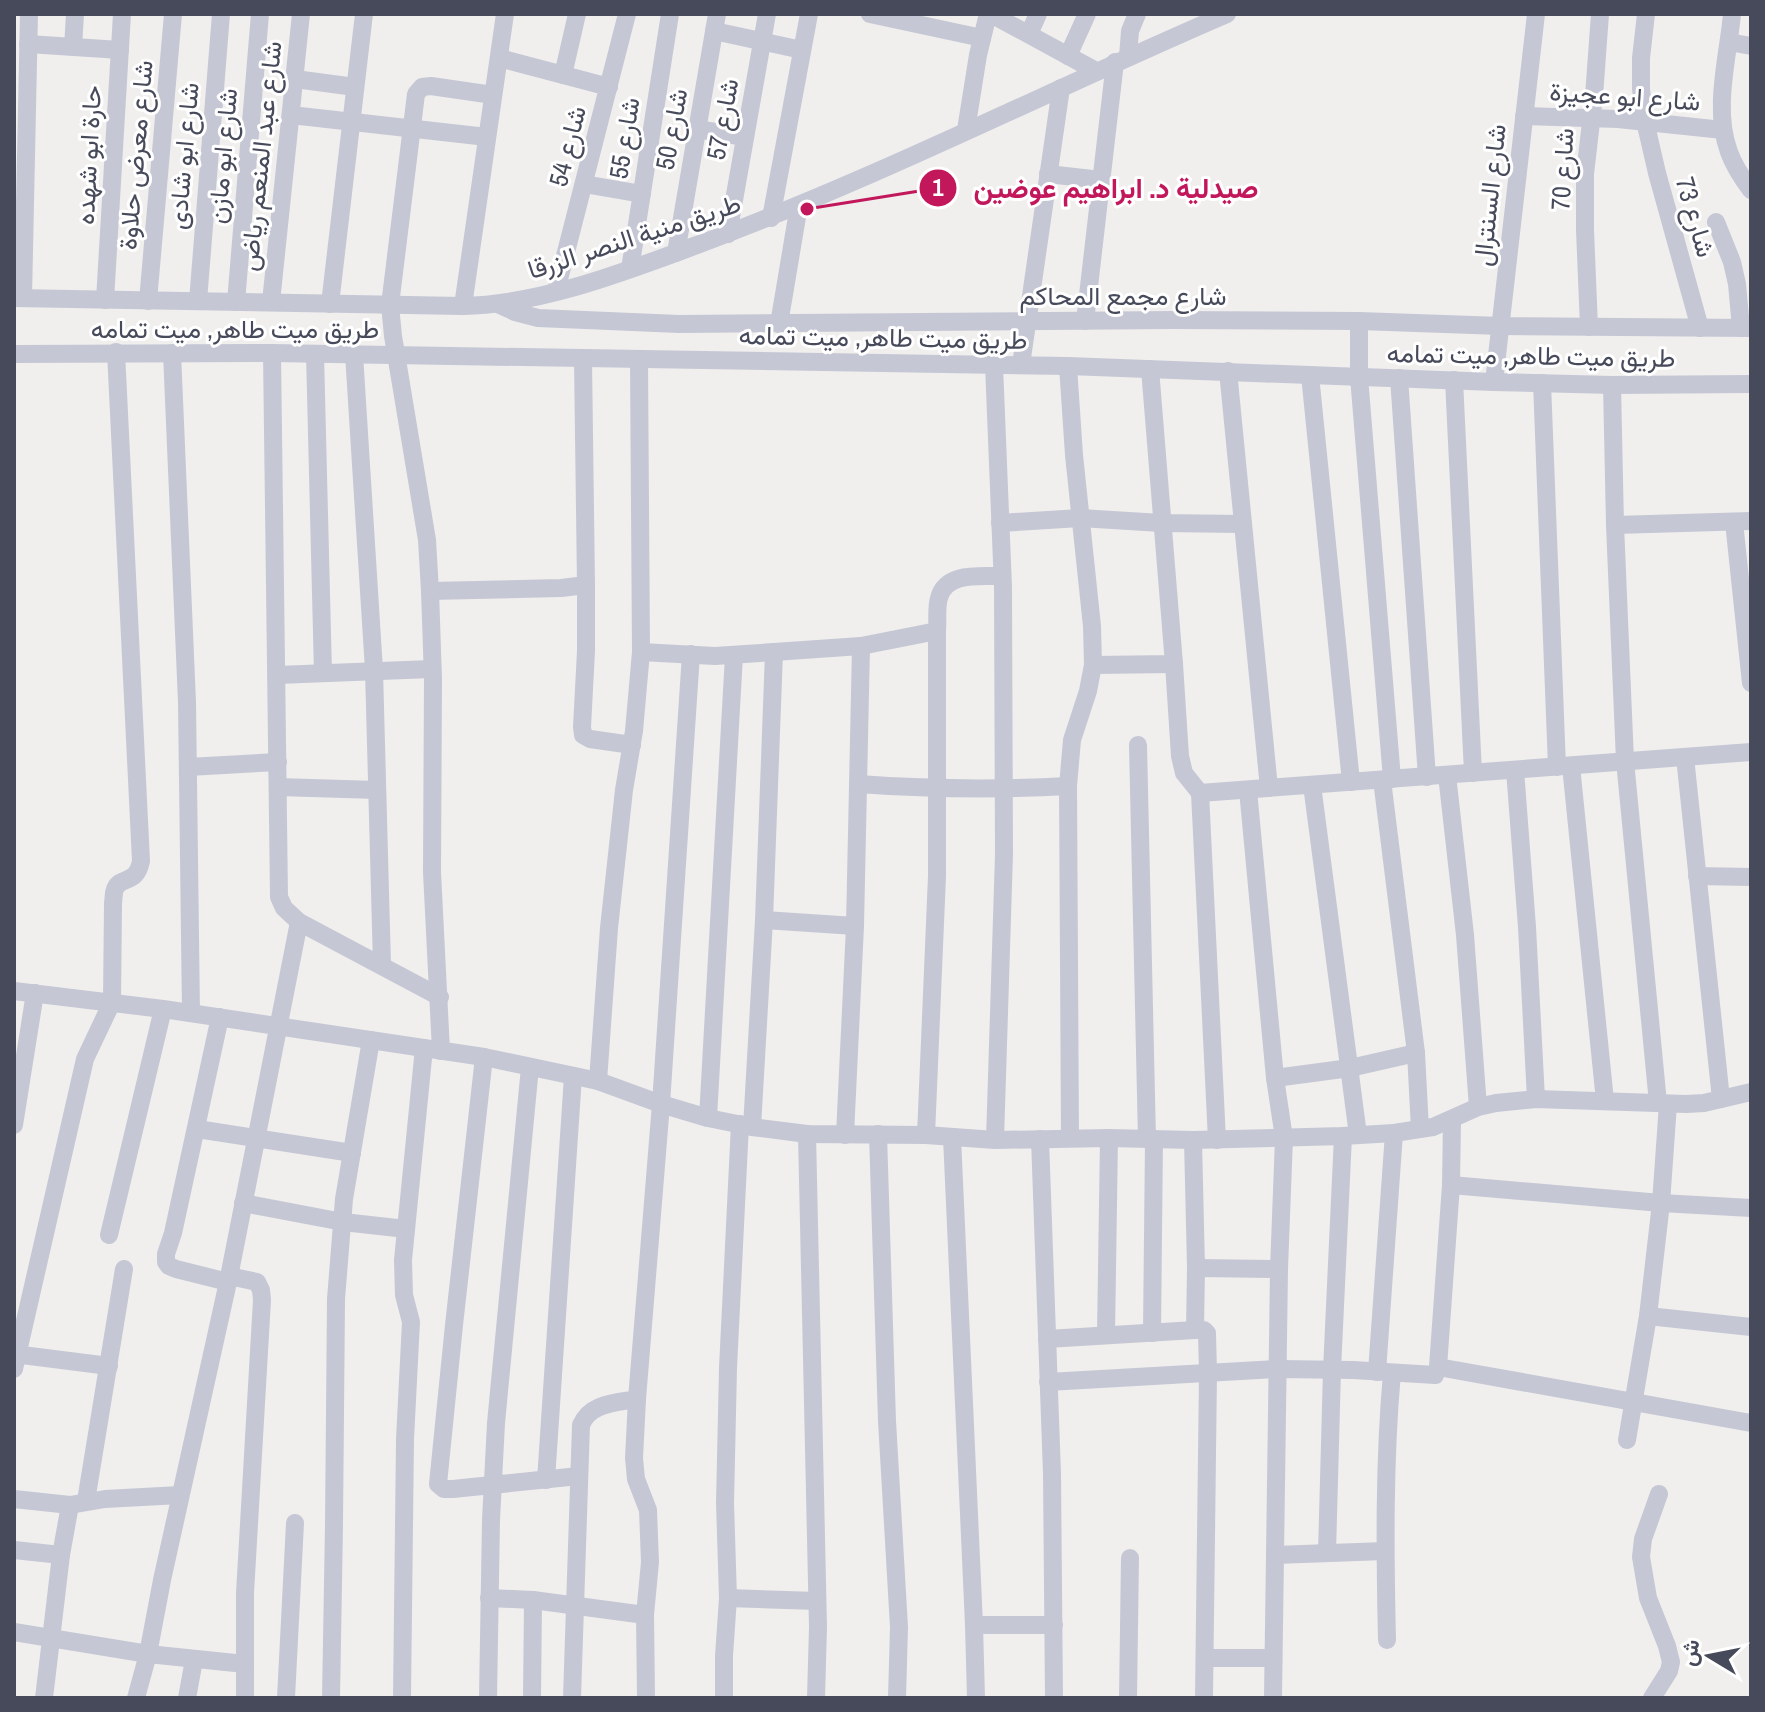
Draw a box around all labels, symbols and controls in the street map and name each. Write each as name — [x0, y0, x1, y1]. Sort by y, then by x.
street label: شارع عبد المنعم رياض — [231, 39, 290, 273]
street label: شارع معرض حلاوة — [109, 59, 162, 251]
street label: شارع ابو عجيزة — [1548, 73, 1702, 120]
street label: شارع 57 — [698, 76, 747, 163]
street label: شارع ابو شادى — [159, 81, 208, 231]
street label: حارة ابو شهده — [67, 84, 109, 226]
street label: شارع 50 — [647, 86, 696, 173]
street label: شارع ابو مازن — [199, 87, 246, 225]
street label: شارع 55 — [600, 95, 649, 181]
street label: شارع 54 — [540, 102, 595, 190]
street label: شارع السنترال — [1464, 122, 1515, 268]
street label: شارع 70 — [1542, 127, 1583, 211]
callout: صيدلية د. ابراهيم عوضين — [918, 162, 1275, 214]
text: صيدلية د. ابراهيم عوضين — [974, 169, 1258, 207]
text: 1 — [933, 171, 944, 203]
street label: شارع 73 — [1667, 173, 1724, 261]
street label: طريق منية النصر الزرقا — [523, 185, 745, 287]
street label: شارع مجمع المحاكم — [1019, 278, 1227, 314]
street label: طريق ميت طاهر, ميت تمامه — [91, 311, 379, 346]
street label: طريق ميت طاهر, ميت تمامه — [738, 317, 1028, 357]
street label: طريق ميت طاهر, ميت تمامه — [1386, 335, 1676, 375]
north arrow — [1669, 1616, 1749, 1696]
text: ش — [1672, 1637, 1706, 1668]

